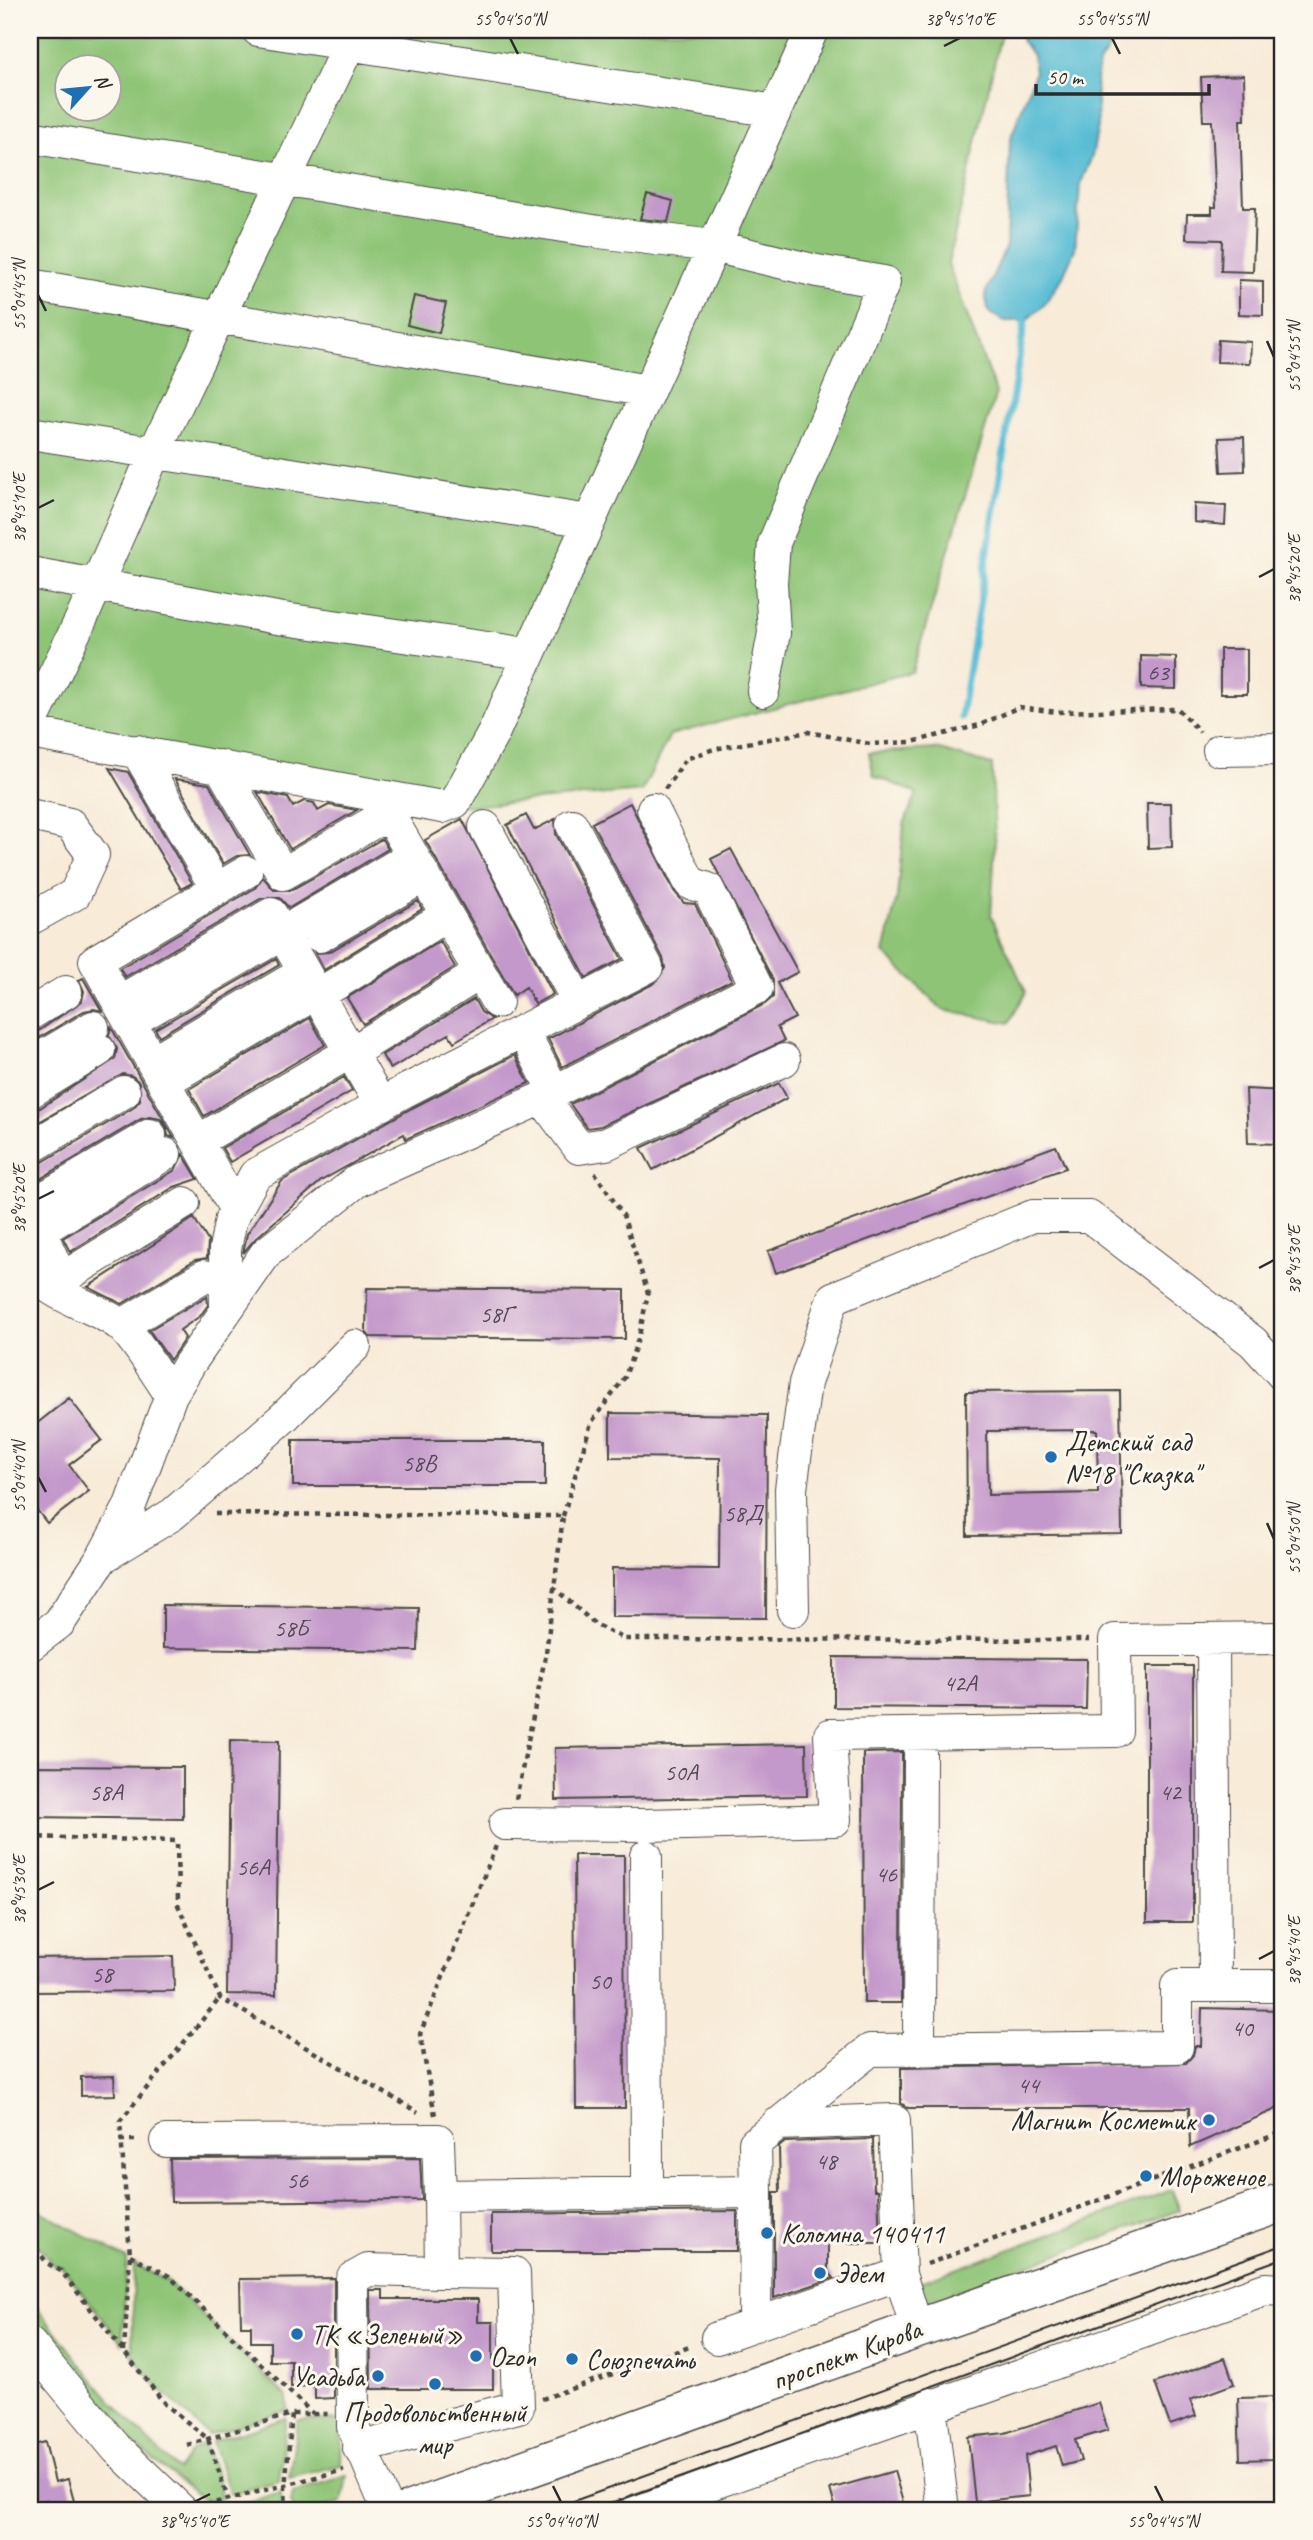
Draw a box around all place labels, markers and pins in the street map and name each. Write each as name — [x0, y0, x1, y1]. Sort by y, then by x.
place label: Детский сад №18 "Сказка" — [1065, 1424, 1205, 1491]
marker: Детский сад №18 "Сказка" — [1043, 1449, 1059, 1465]
place label: Магнит Косметик — [1011, 2103, 1198, 2138]
marker: Магнит Косметик — [1201, 2112, 1217, 2128]
place label: Мороженое — [1160, 2159, 1266, 2194]
marker: Мороженое — [1138, 2168, 1154, 2184]
place label: Коломна 140411 — [781, 2216, 946, 2251]
marker: Коломна 140411 — [759, 2225, 775, 2241]
place label: Эдем — [834, 2256, 886, 2291]
marker: Эдем — [812, 2265, 828, 2281]
place label: ТК «Зеленый» — [311, 2317, 463, 2352]
marker: ТК «Зеленый» — [289, 2326, 305, 2342]
place label: Ozon — [490, 2339, 536, 2374]
place label: Союзпечать — [586, 2342, 697, 2378]
marker: Ozon — [468, 2348, 484, 2364]
marker: Союзпечать — [564, 2351, 580, 2367]
place label: Усадьба — [292, 2359, 366, 2394]
marker: Усадьба — [370, 2368, 386, 2384]
marker: Продовольственный мир — [427, 2376, 443, 2392]
place label: Продовольственный мир — [344, 2395, 528, 2462]

